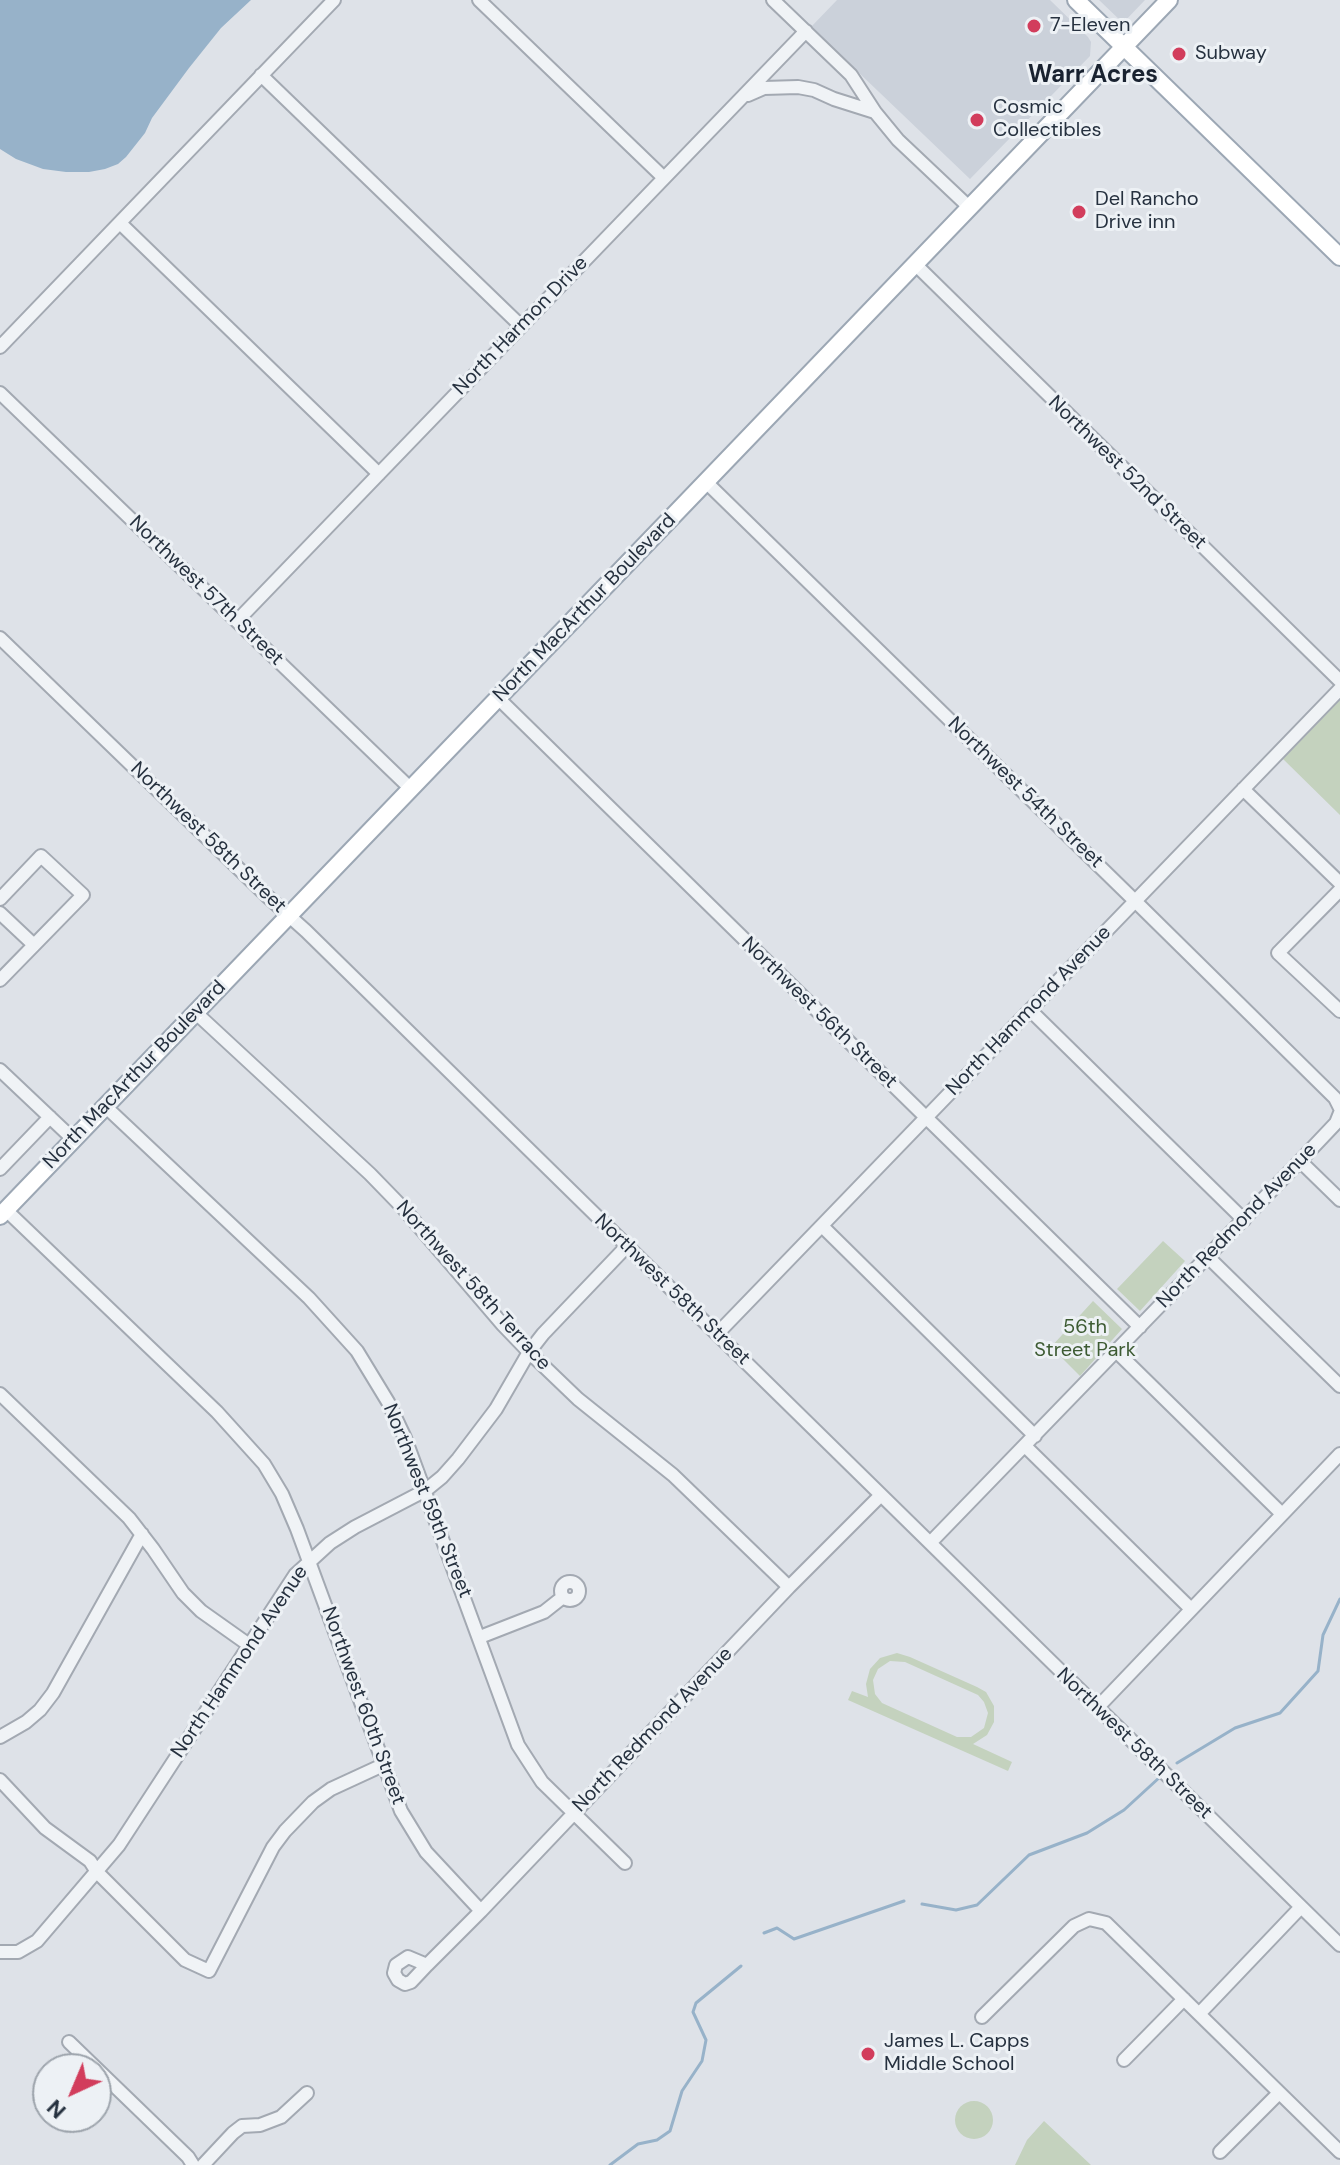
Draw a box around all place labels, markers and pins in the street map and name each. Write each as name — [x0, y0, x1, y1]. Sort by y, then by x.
place label: 7-Eleven — [1050, 14, 1130, 38]
marker: 7-Eleven — [1025, 17, 1043, 35]
place label: Subway — [1195, 42, 1267, 66]
marker: Subway — [1170, 45, 1188, 63]
place label: Cosmic Collectibles — [993, 96, 1102, 143]
marker: Cosmic Collectibles — [968, 111, 986, 129]
place label: Del Rancho Drive inn — [1095, 188, 1199, 235]
marker: Del Rancho Drive inn — [1070, 203, 1088, 221]
place label: James L. Capps Middle School — [884, 2030, 1030, 2077]
marker: James L. Capps Middle School — [859, 2045, 877, 2063]

